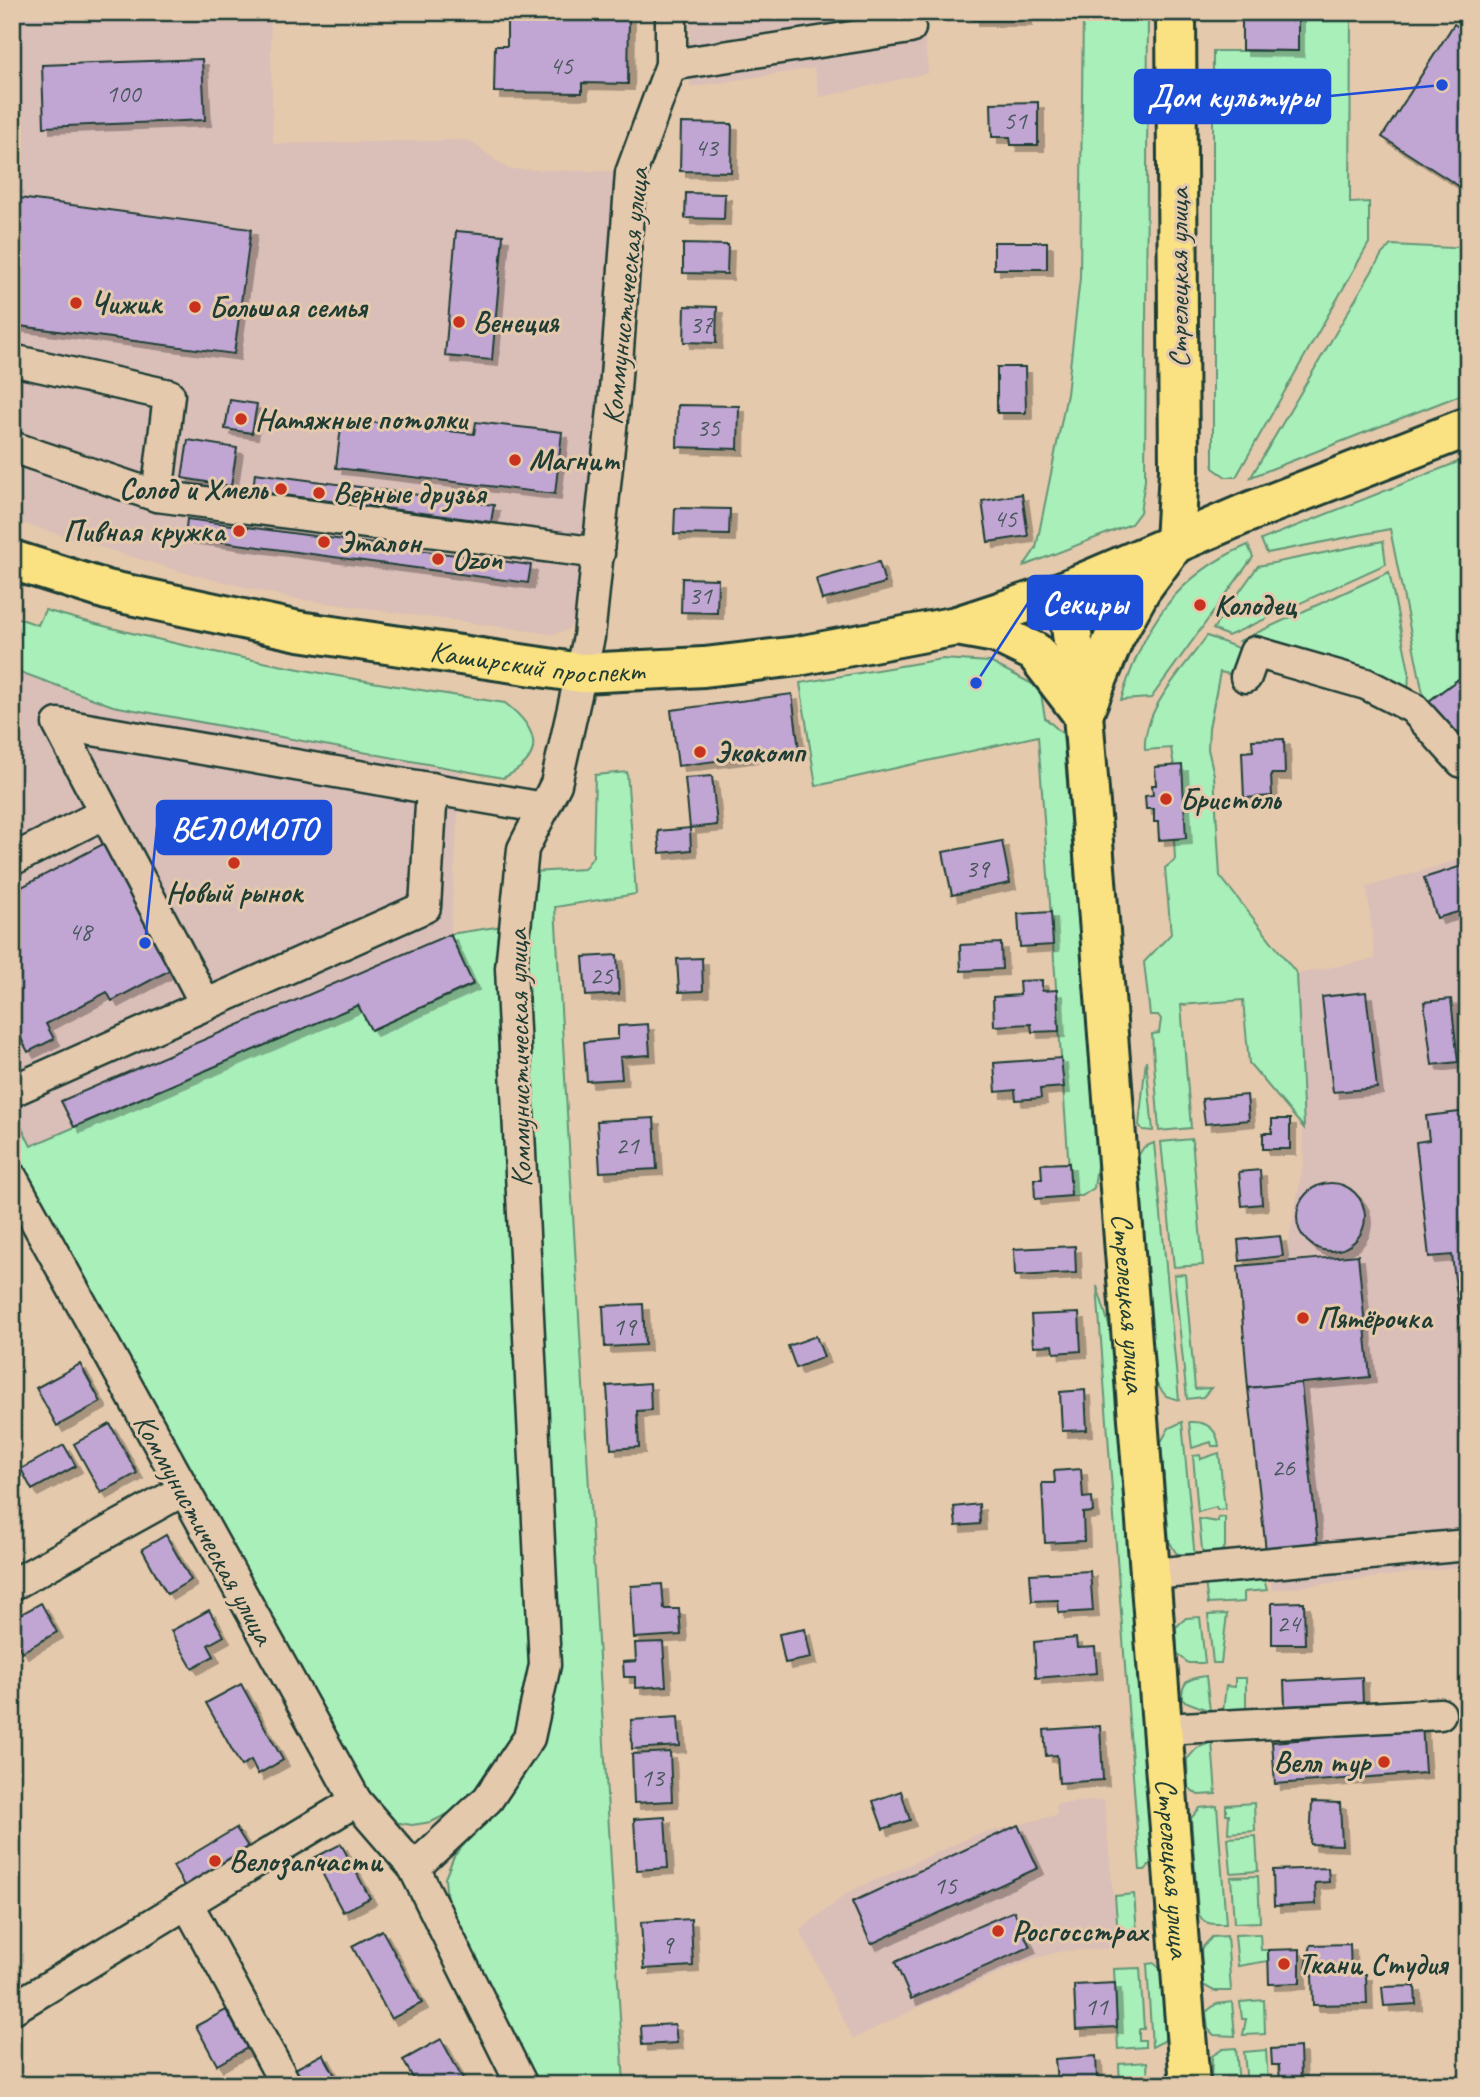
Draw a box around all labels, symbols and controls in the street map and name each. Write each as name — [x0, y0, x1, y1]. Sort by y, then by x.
house number: 45 — [549, 49, 574, 82]
callout: Дом культуры — [1135, 70, 1330, 123]
text: Дом культуры — [1147, 76, 1321, 117]
house number: 100 — [105, 77, 143, 110]
house number: 51 — [1003, 104, 1028, 137]
house number: 43 — [694, 131, 720, 164]
street label: Коммунистическая улица — [593, 164, 658, 426]
street label: Стрелецкая улица — [1159, 186, 1197, 368]
place label: Чижик — [90, 284, 163, 322]
place label: Большая семья — [209, 288, 369, 326]
marker: Чижик — [68, 295, 84, 311]
marker: Большая семья — [187, 299, 203, 315]
place label: Венеция — [473, 303, 560, 341]
house number: 37 — [689, 308, 714, 341]
marker: Венеция — [451, 314, 467, 330]
place label: Натяжные потолки — [255, 400, 469, 438]
marker: Натяжные потолки — [233, 411, 249, 427]
house number: 35 — [696, 411, 721, 444]
place label: Магнит — [529, 441, 620, 479]
marker: Магнит — [507, 452, 523, 468]
place label: Солод и Хмель — [119, 470, 269, 508]
place label: Верные друзья — [333, 474, 488, 513]
marker: Солод и Хмель — [273, 481, 289, 497]
marker: Верные друзья — [311, 485, 327, 501]
house number: 45 — [993, 502, 1018, 535]
place label: Пивная кружка — [63, 512, 227, 550]
marker: Пивная кружка — [231, 523, 247, 539]
place label: Эталон — [338, 523, 423, 561]
marker: Эталон — [316, 534, 332, 550]
place label: Ozon — [452, 540, 503, 578]
marker: Ozon — [430, 551, 446, 567]
callout: Секиры — [1028, 576, 1142, 629]
house number: 31 — [688, 579, 713, 612]
text: Секиры — [1042, 583, 1130, 624]
place label: Колодец — [1214, 586, 1298, 624]
marker: Колодец — [1192, 597, 1208, 613]
street label: Каширский проспект — [428, 632, 647, 693]
place label: Экокомп — [714, 733, 807, 771]
marker: Экокомп — [692, 744, 708, 760]
place label: Бристоль — [1180, 780, 1282, 818]
marker: Бристоль — [1158, 791, 1174, 807]
callout: ВЕЛОМОТО — [157, 801, 331, 854]
text: ВЕЛОМОТО — [171, 808, 321, 849]
house number: 39 — [965, 852, 991, 885]
marker: Новый рынок — [226, 855, 242, 871]
place label: Новый рынок — [166, 873, 304, 911]
house number: 48 — [68, 915, 94, 948]
street label: Коммунистическая улица — [498, 927, 540, 1187]
house number: 25 — [589, 959, 614, 992]
house number: 21 — [615, 1129, 640, 1162]
street label: Стрелецкая улица — [1103, 1212, 1155, 1396]
place label: Пятёрочка — [1317, 1299, 1434, 1337]
house number: 19 — [612, 1310, 638, 1343]
marker: Пятёрочка — [1295, 1310, 1311, 1326]
street label: Коммунистическая улица — [125, 1407, 284, 1653]
house number: 26 — [1271, 1451, 1296, 1484]
house number: 24 — [1276, 1607, 1302, 1640]
place label: Велл тур — [1274, 1743, 1373, 1782]
marker: Велл тур — [1376, 1754, 1392, 1770]
house number: 13 — [640, 1761, 666, 1794]
street label: Стрелецкая улица — [1147, 1777, 1199, 1962]
place label: Велозапчасти — [229, 1842, 384, 1881]
marker: Велозапчасти — [207, 1853, 223, 1869]
house number: 15 — [933, 1869, 958, 1902]
place label: Росгосстрах — [1012, 1912, 1150, 1950]
marker: Росгосстрах — [990, 1923, 1006, 1939]
house number: 9 — [661, 1928, 675, 1961]
place label: Ткани Студия — [1298, 1945, 1450, 1983]
marker: Ткани Студия — [1276, 1956, 1292, 1972]
house number: 11 — [1084, 1990, 1109, 2023]

